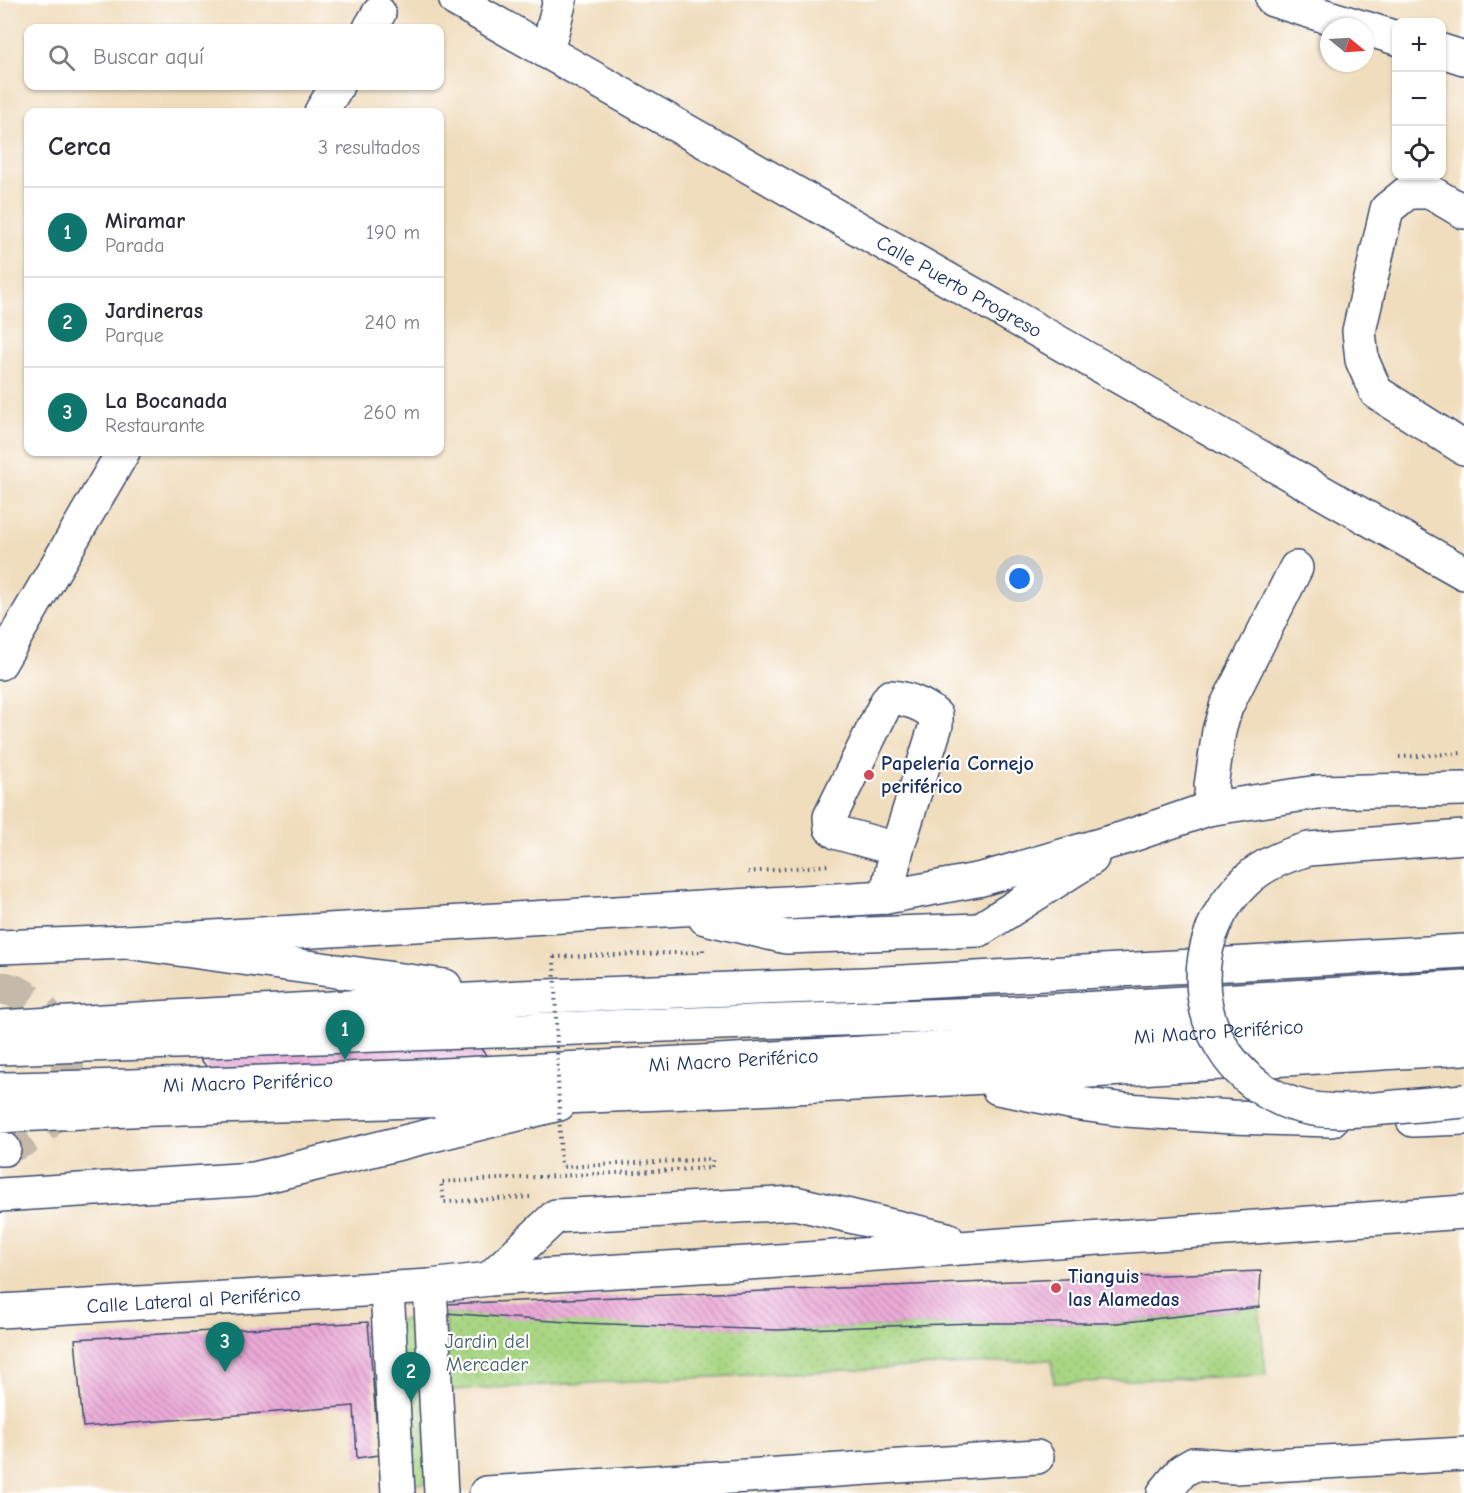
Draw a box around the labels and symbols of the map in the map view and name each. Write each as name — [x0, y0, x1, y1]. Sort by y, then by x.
north arrow — [1320, 18, 1374, 72]
street label: Calle Puerto Progreso — [873, 230, 1046, 342]
your location — [1005, 564, 1034, 593]
place label: Papelería Cornejo periférico — [881, 752, 1034, 798]
marker: Papelería Cornejo periférico — [862, 768, 876, 782]
pin: 1 — [326, 1010, 364, 1060]
street label: Mi Macro Periférico — [1133, 1015, 1304, 1048]
street label: Mi Macro Periférico — [648, 1044, 819, 1076]
street label: Mi Macro Periférico — [162, 1068, 333, 1096]
place label: Tianguis las Alamedas — [1068, 1265, 1179, 1311]
marker: Tianguis las Alamedas — [1049, 1281, 1063, 1295]
street label: Calle Lateral al Periférico — [86, 1282, 301, 1317]
pin: 3 — [206, 1322, 244, 1372]
park label: Jardin del Mercader — [445, 1330, 529, 1376]
pin: 2 — [392, 1352, 430, 1402]

